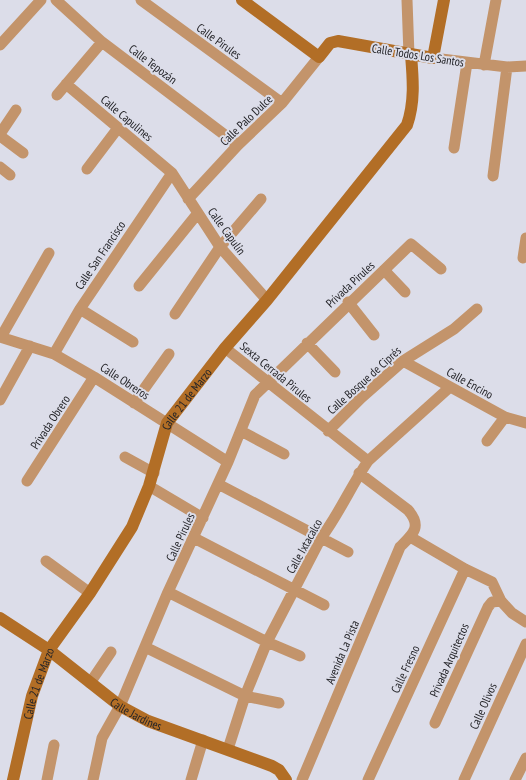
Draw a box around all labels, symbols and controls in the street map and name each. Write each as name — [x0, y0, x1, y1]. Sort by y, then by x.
street label: Calle Pirules — [194, 20, 244, 62]
street label: Calle Todos Los Santos — [371, 40, 465, 70]
street label: Calle Tepozán — [126, 41, 180, 87]
street label: Calle Palo Dulce — [217, 91, 275, 149]
street label: Calle Capulines — [98, 92, 156, 144]
street label: Calle Capulín — [205, 205, 249, 257]
street label: Calle San Francisco — [72, 218, 128, 292]
street label: Privada Pirules — [322, 258, 378, 310]
street label: Sexta Cerrada Pirules — [237, 339, 315, 405]
street label: Calle Bosque de Ciprés — [324, 343, 404, 417]
street label: Calle Obreros — [98, 360, 152, 402]
street label: Calle Encino — [444, 364, 496, 402]
street label: Calle 21 de Marzo — [158, 365, 214, 432]
street label: Privada Obrero — [27, 392, 73, 452]
street label: Calle Pirules — [162, 510, 198, 564]
street label: Calle Ixtacalco — [283, 516, 325, 576]
street label: Avenida La Pista — [322, 618, 362, 686]
street label: Privada Arquitectos — [426, 621, 472, 699]
street label: Calle Fresno — [387, 643, 423, 695]
street label: Calle 21 de Marzo — [20, 645, 57, 720]
street label: Calle Olivos — [466, 681, 500, 731]
street label: Calle Jardines — [107, 694, 164, 733]

